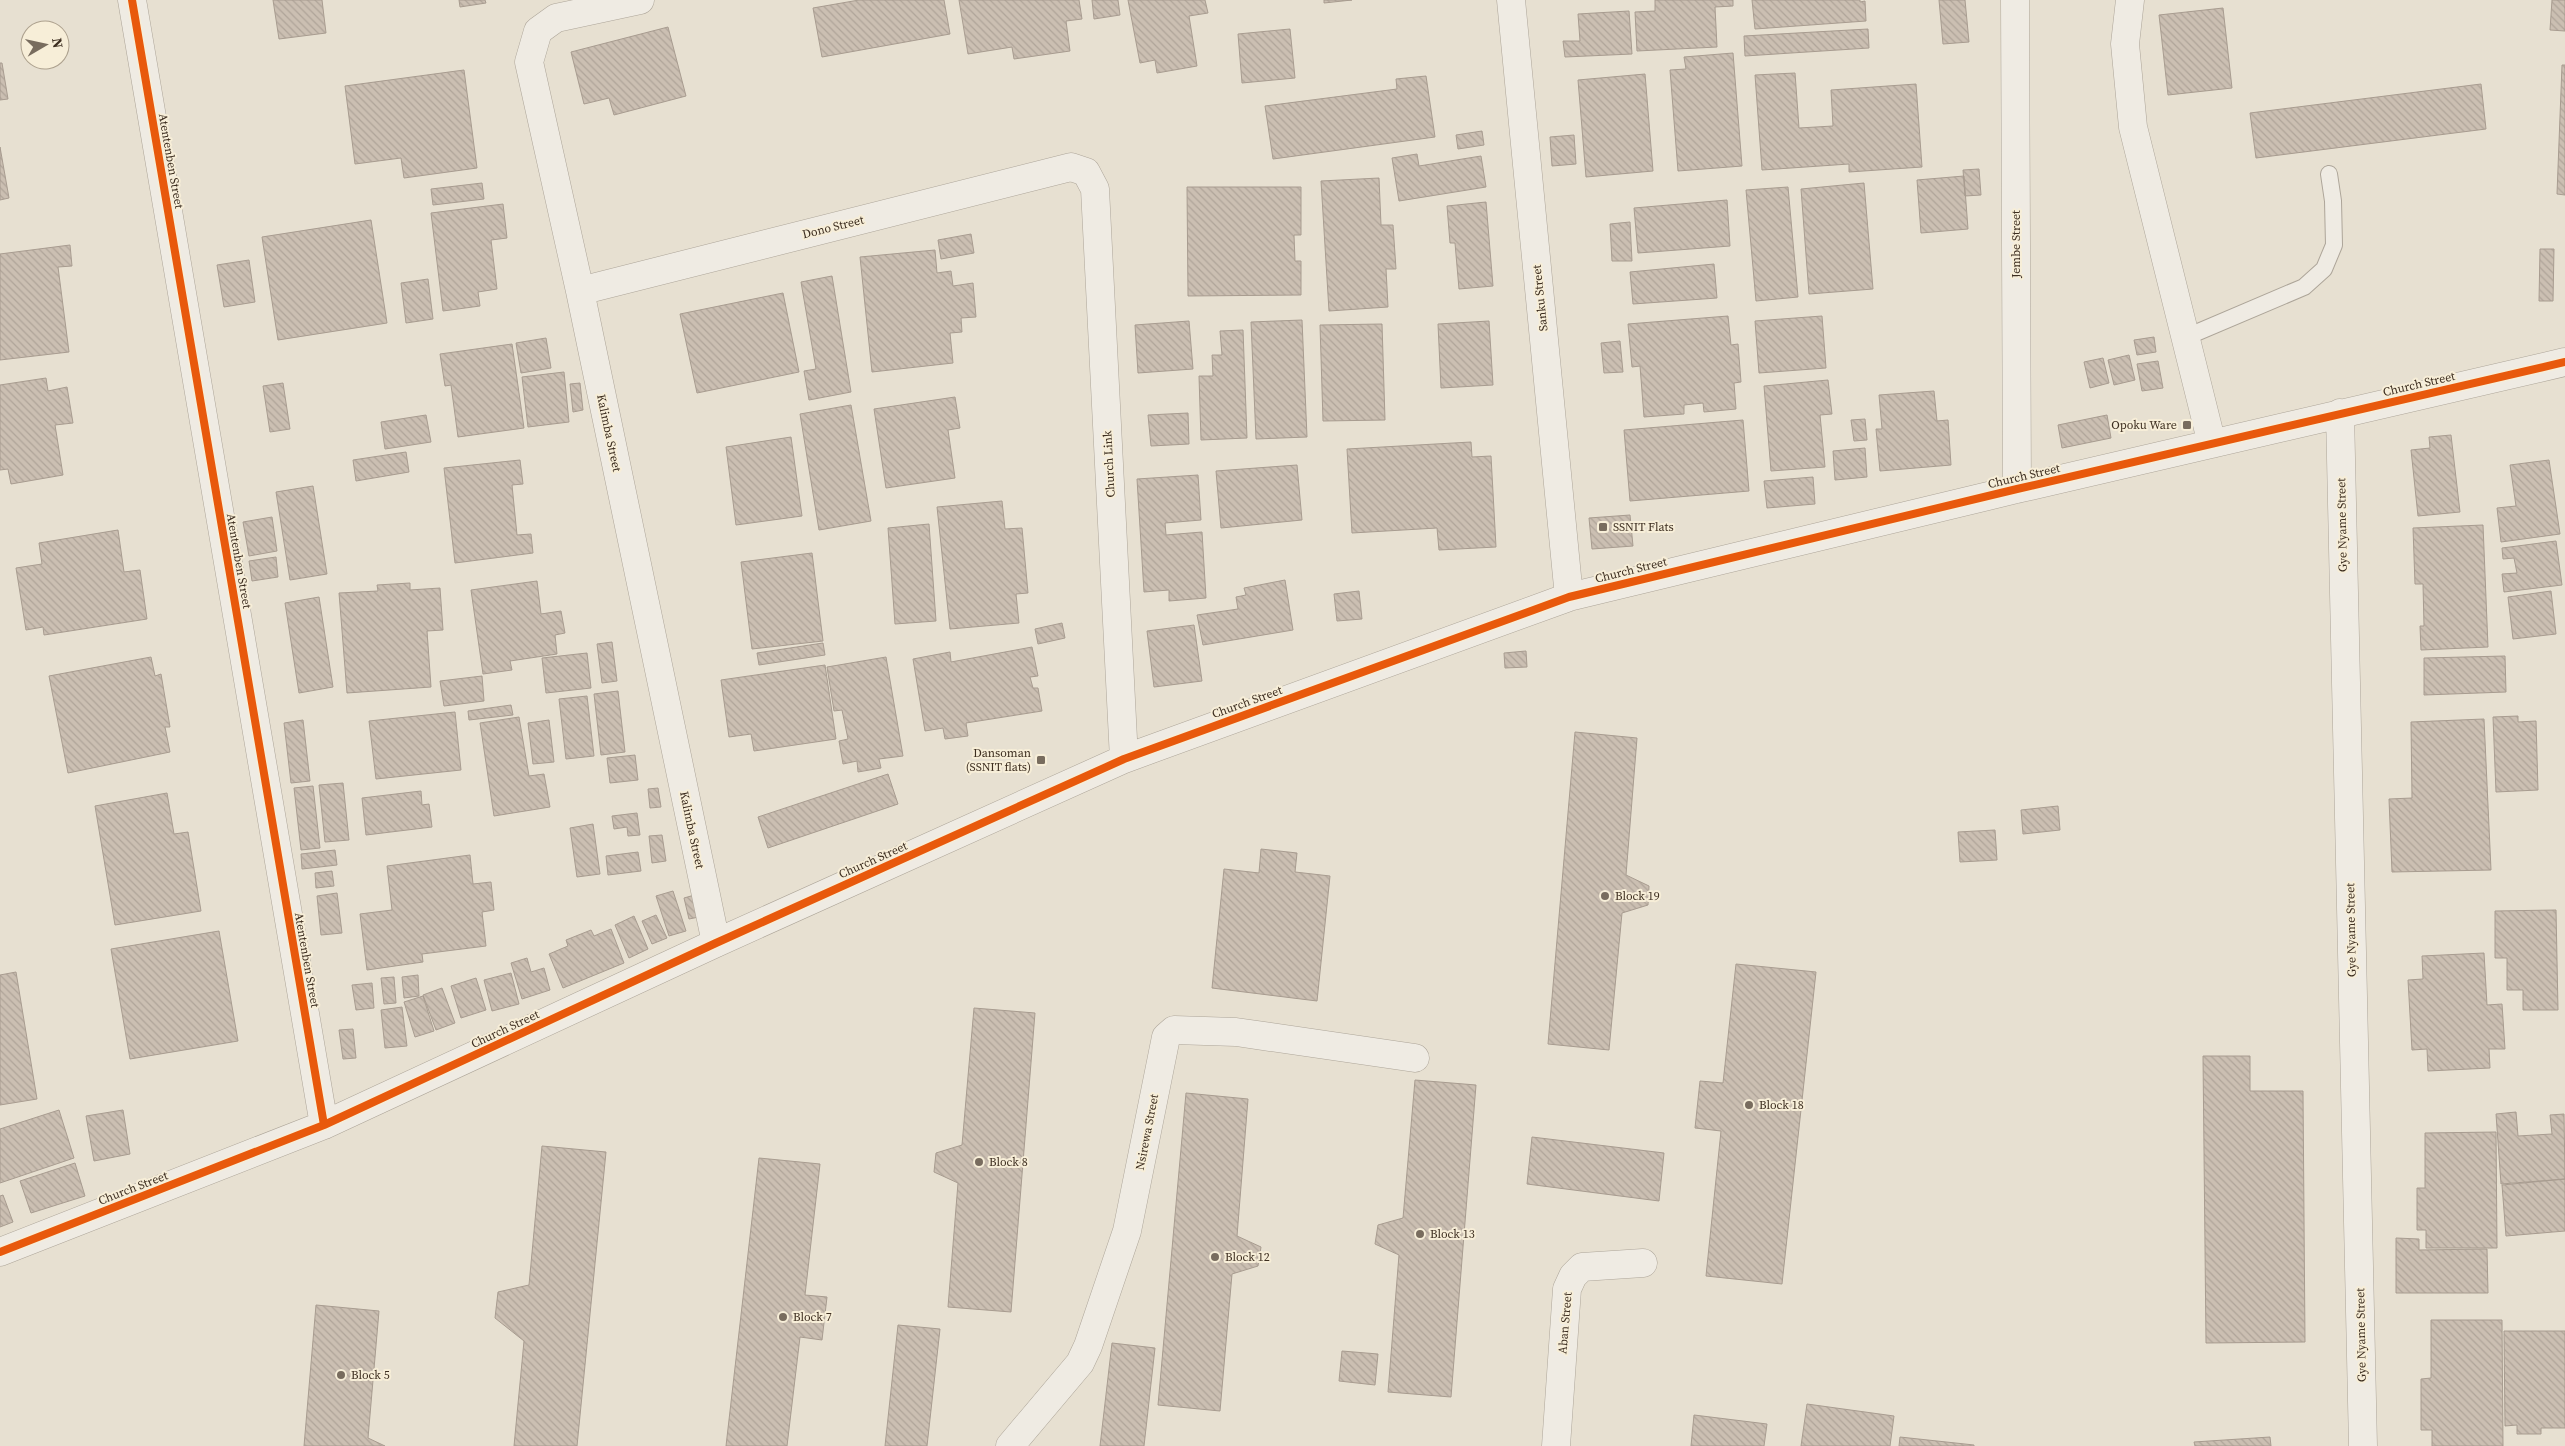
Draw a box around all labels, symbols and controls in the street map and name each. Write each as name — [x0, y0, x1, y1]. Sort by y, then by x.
north arrow — [20, 20, 70, 70]
text: N — [47, 36, 69, 50]
street label: Atentenben Street — [155, 112, 187, 210]
street label: Jembe Street — [2008, 210, 2024, 279]
street label: Dono Street — [801, 212, 865, 242]
street label: Sanku Street — [1529, 264, 1551, 332]
street label: Church Street — [2381, 368, 2457, 400]
street label: Kalimba Street — [593, 393, 625, 473]
place label: Opoku Ware — [2111, 417, 2177, 433]
marker: Opoku Ware — [2181, 419, 2193, 431]
street label: Church Link — [1099, 430, 1119, 498]
street label: Church Street — [1986, 460, 2062, 492]
street label: Gye Nyame Street — [2333, 478, 2351, 572]
street label: Atentenben Street — [223, 512, 255, 610]
place label: SSNIT Flats — [1613, 519, 1674, 535]
marker: SSNIT Flats — [1597, 521, 1609, 533]
street label: Church Street — [1593, 553, 1669, 587]
street label: Church Street — [1210, 682, 1284, 722]
place label: Dansoman (SSNIT flats) — [966, 745, 1031, 775]
marker: Dansoman (SSNIT flats) — [1035, 754, 1047, 766]
street label: Kalimba Street — [676, 790, 708, 870]
street label: Church Street — [836, 838, 910, 882]
street label: Gye Nyame Street — [2342, 883, 2360, 977]
place label: Block 19 — [1615, 888, 1660, 904]
marker: Block 19 — [1599, 890, 1611, 902]
street label: Atentenben Street — [291, 911, 323, 1009]
street label: Church Street — [468, 1006, 542, 1052]
street label: Nsirewa Street — [1132, 1092, 1162, 1171]
place label: Block 18 — [1759, 1097, 1804, 1113]
marker: Block 18 — [1743, 1099, 1755, 1111]
place label: Block 8 — [989, 1154, 1028, 1170]
marker: Block 8 — [973, 1156, 985, 1168]
street label: Church Street — [96, 1167, 170, 1209]
place label: Block 13 — [1430, 1226, 1475, 1242]
marker: Block 13 — [1414, 1228, 1426, 1240]
place label: Block 12 — [1225, 1249, 1270, 1265]
marker: Block 12 — [1209, 1251, 1221, 1263]
street label: Gye Nyame Street — [2352, 1288, 2370, 1382]
street label: Aban Street — [1554, 1291, 1576, 1355]
place label: Block 7 — [793, 1309, 832, 1325]
marker: Block 7 — [777, 1311, 789, 1323]
place label: Block 5 — [351, 1367, 390, 1383]
marker: Block 5 — [335, 1369, 347, 1381]

